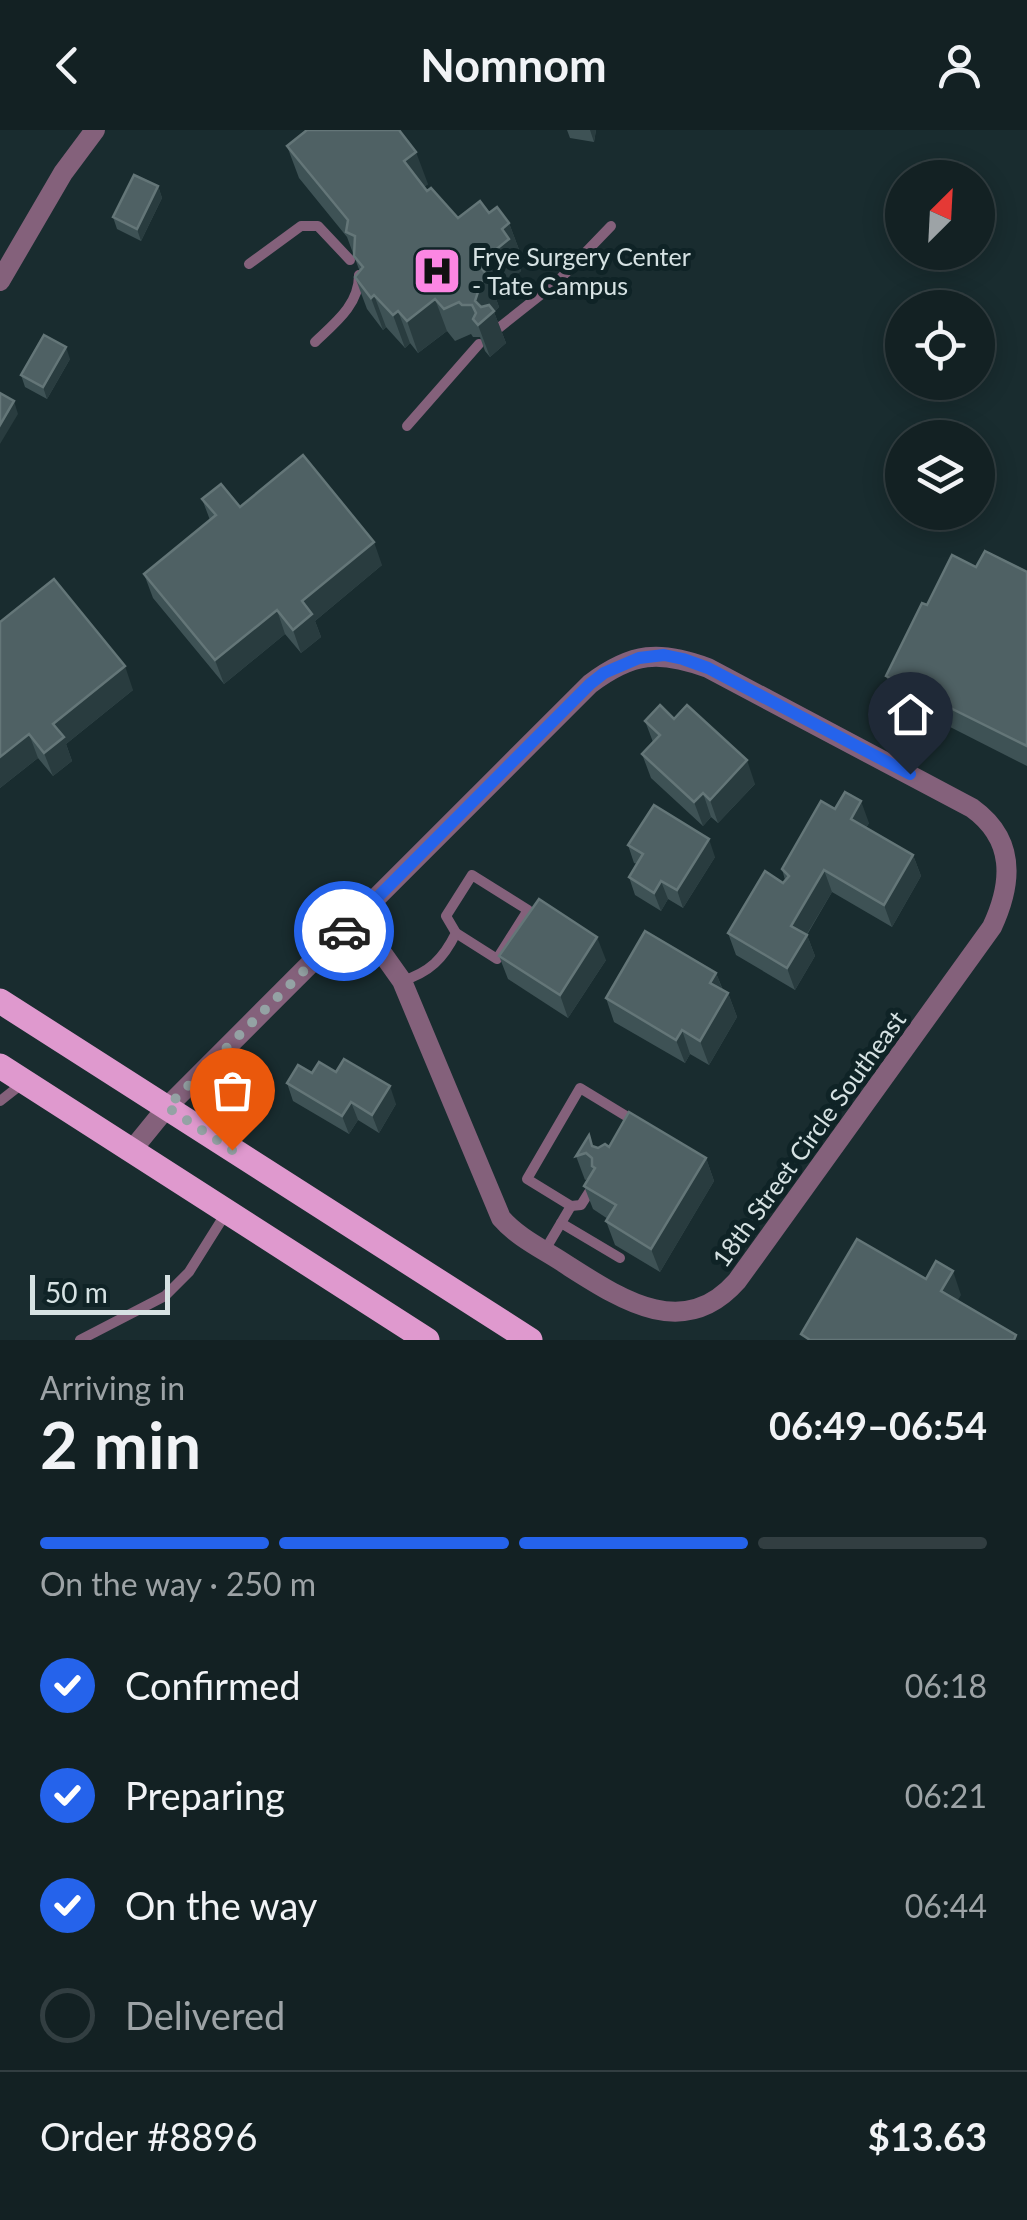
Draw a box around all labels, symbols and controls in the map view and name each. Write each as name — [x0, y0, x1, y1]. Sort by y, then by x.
icon: back — [40, 38, 95, 93]
text: Nomnom — [420, 38, 607, 92]
icon: person — [932, 38, 987, 93]
north arrow — [885, 160, 995, 270]
map controls — [885, 160, 995, 530]
place label: Frye Surgery Center - Tate Campus — [472, 241, 691, 300]
hospital icon: Frye Surgery Center - Tate Campus — [411, 245, 463, 297]
button: locate — [885, 290, 995, 400]
button: layers — [885, 420, 995, 530]
pin — [868, 672, 953, 775]
icon: home — [883, 687, 938, 742]
courier — [294, 881, 394, 981]
icon: car — [317, 904, 372, 959]
street label: 18th Street Circle Southeast — [705, 1005, 911, 1272]
pin — [190, 1048, 275, 1151]
icon: bag — [205, 1063, 260, 1118]
scale bar — [30, 1270, 170, 1314]
text: 50 m — [45, 1275, 108, 1309]
text: Arriving in — [40, 1368, 185, 1407]
text: 06:49–06:54 — [769, 1402, 987, 1448]
text: 2 min — [40, 1405, 201, 1483]
text: On the way · 250 m — [40, 1564, 316, 1603]
icon: check — [40, 1658, 95, 1713]
text: Confirmed — [125, 1662, 301, 1708]
text: 06:18 — [905, 1666, 987, 1705]
icon: check — [40, 1768, 95, 1823]
text: Preparing — [125, 1772, 285, 1818]
text: 06:21 — [905, 1776, 987, 1815]
icon: check — [40, 1878, 95, 1933]
text: On the way — [125, 1882, 317, 1928]
text: 06:44 — [905, 1886, 987, 1925]
text: Delivered — [125, 1992, 285, 2038]
text: Order #8896 — [40, 2113, 257, 2159]
text: $13.63 — [868, 2113, 987, 2159]

